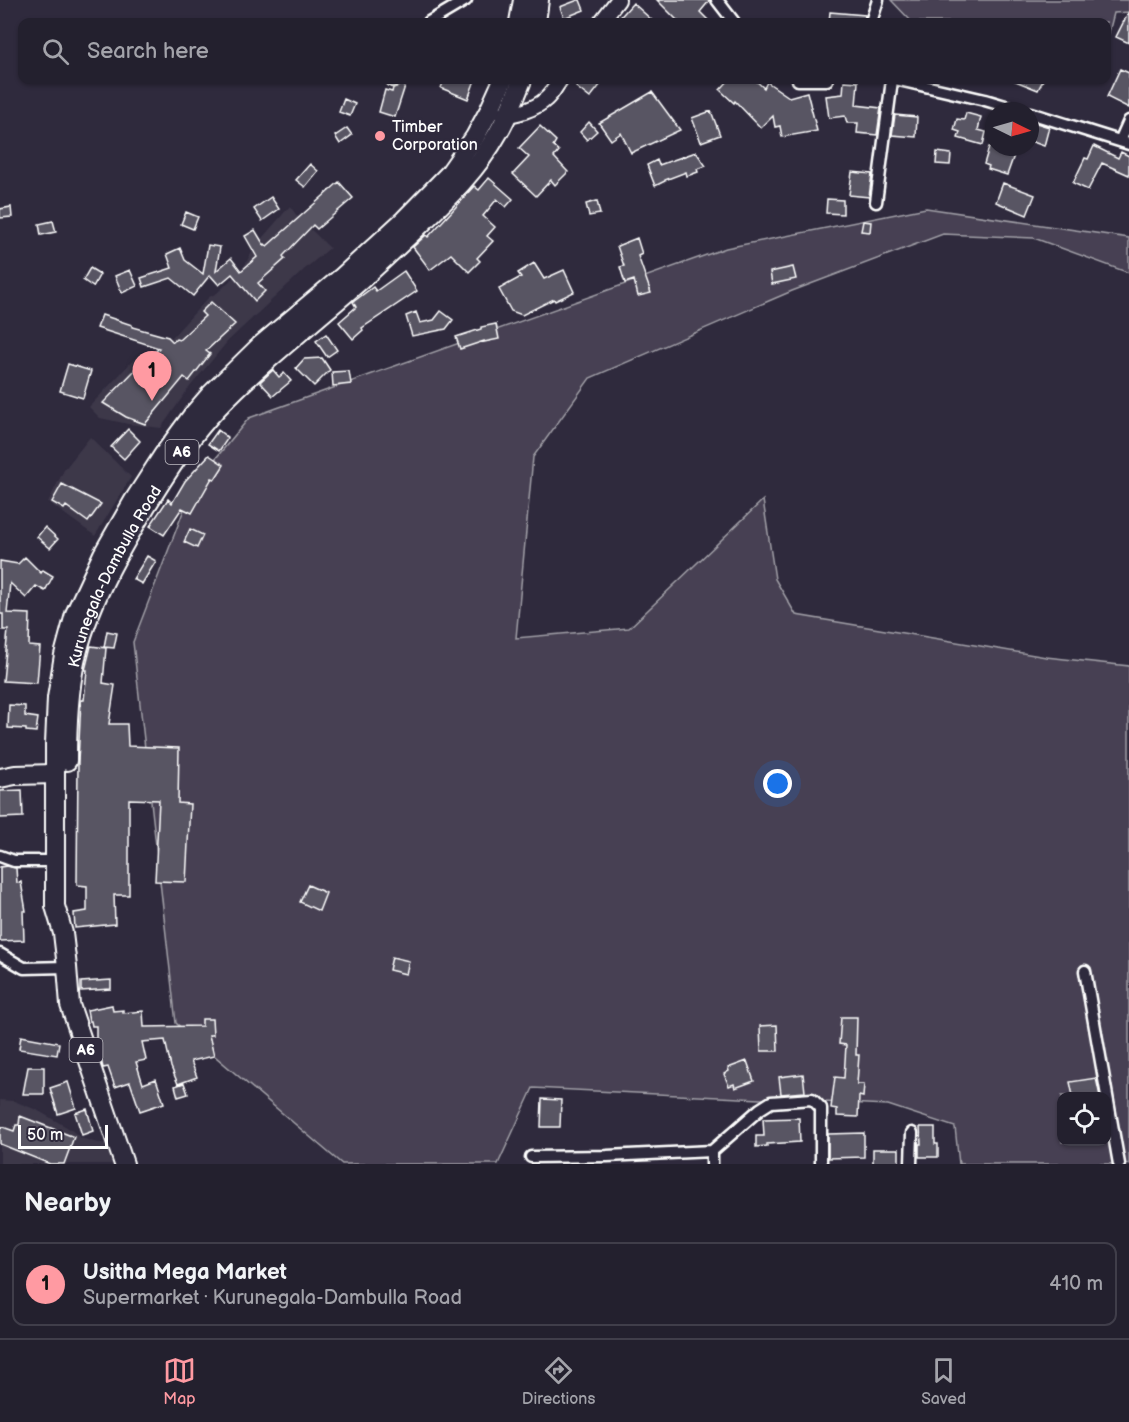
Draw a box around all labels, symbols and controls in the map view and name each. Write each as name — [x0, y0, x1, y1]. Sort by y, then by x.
search box — [18, 18, 1111, 84]
icon: search — [39, 35, 72, 68]
text: Search here — [87, 38, 209, 65]
north arrow — [985, 102, 1039, 156]
place label: Timber Corporation — [392, 118, 478, 155]
marker: Timber Corporation — [373, 129, 387, 143]
pin: 1 — [132, 352, 172, 401]
road number: A6 — [166, 440, 198, 464]
street label: Kurunegala-Dambulla Road — [65, 482, 166, 669]
your location — [763, 769, 792, 798]
road number: A6 — [70, 1038, 103, 1062]
map controls — [1057, 1092, 1111, 1146]
button: locate — [1057, 1092, 1111, 1146]
scale bar — [18, 1122, 108, 1150]
text: 50 m — [27, 1126, 63, 1145]
text: Nearby — [24, 1188, 111, 1219]
text: Usitha Mega Market — [83, 1259, 287, 1286]
text: 1 — [41, 1272, 50, 1296]
text: 410 m — [1049, 1272, 1103, 1296]
text: Supermarket · Kurunegala-Dambulla Road — [83, 1286, 462, 1310]
tab: Map — [163, 1354, 196, 1409]
tab: Directions — [522, 1354, 595, 1409]
tab: Saved — [921, 1354, 966, 1409]

